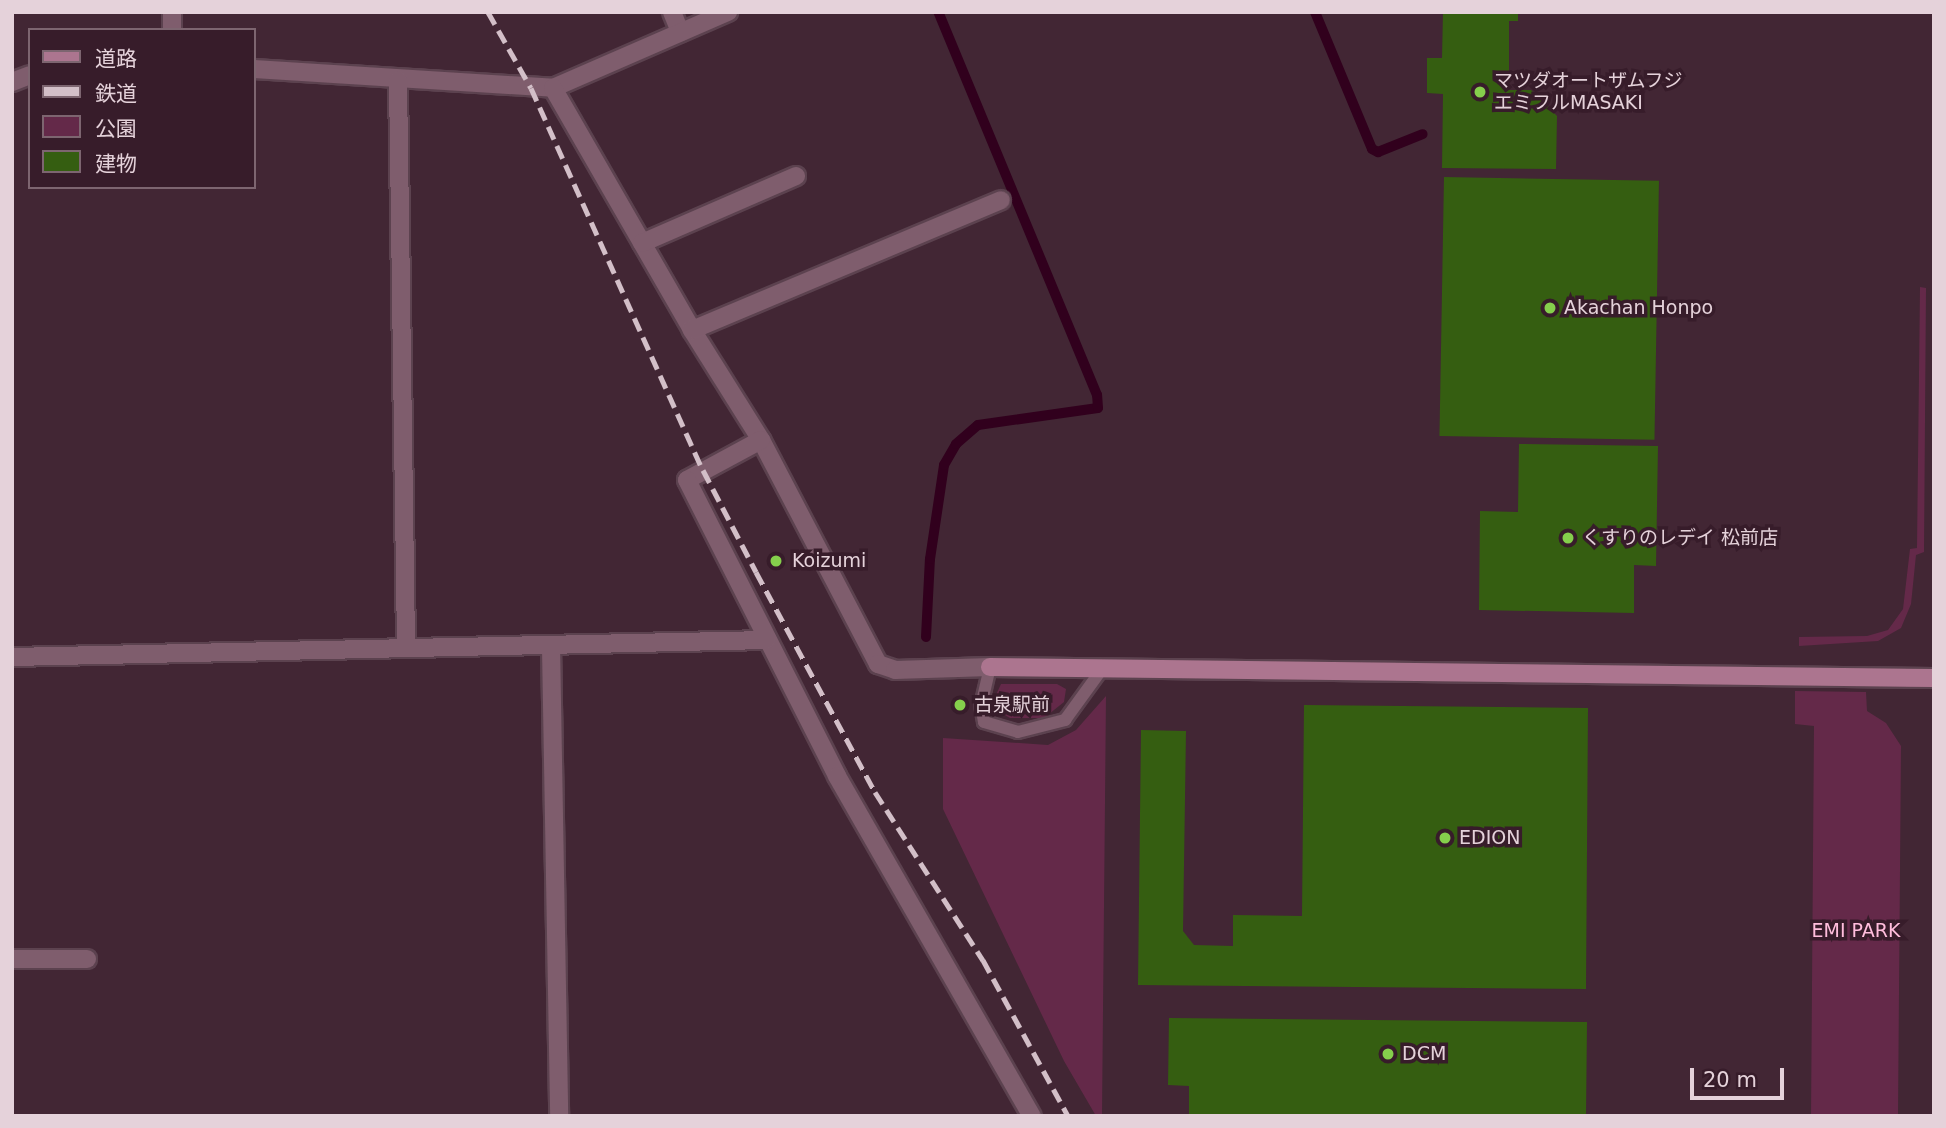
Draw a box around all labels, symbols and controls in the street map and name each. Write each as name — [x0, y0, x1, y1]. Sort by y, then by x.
legend — [28, 28, 256, 189]
text: 道路 — [95, 47, 137, 71]
place label: マツダオートザムフジ エミフルMASAKI — [1494, 70, 1684, 114]
text: 鉄道 — [95, 82, 137, 106]
marker: マツダオートザムフジ エミフルMASAKI — [1472, 84, 1488, 100]
text: 公園 — [95, 117, 137, 141]
text: 建物 — [95, 152, 137, 176]
place label: Akachan Honpo — [1564, 297, 1713, 319]
marker: Akachan Honpo — [1542, 300, 1558, 316]
place label: くすりのレデイ 松前店 — [1582, 527, 1778, 549]
marker: くすりのレデイ 松前店 — [1560, 530, 1576, 546]
place label: Koizumi — [792, 550, 866, 572]
marker: Koizumi — [766, 551, 786, 571]
place label: 古泉駅前 — [974, 694, 1050, 716]
marker: 古泉駅前 — [952, 697, 968, 713]
place label: EDION — [1459, 827, 1520, 849]
marker: EDION — [1437, 830, 1453, 846]
park label: EMI PARK — [1812, 920, 1900, 942]
place label: DCM — [1402, 1043, 1446, 1065]
marker: DCM — [1380, 1046, 1396, 1062]
scale bar — [1694, 1054, 1788, 1098]
text: 20 m — [1703, 1068, 1757, 1092]

